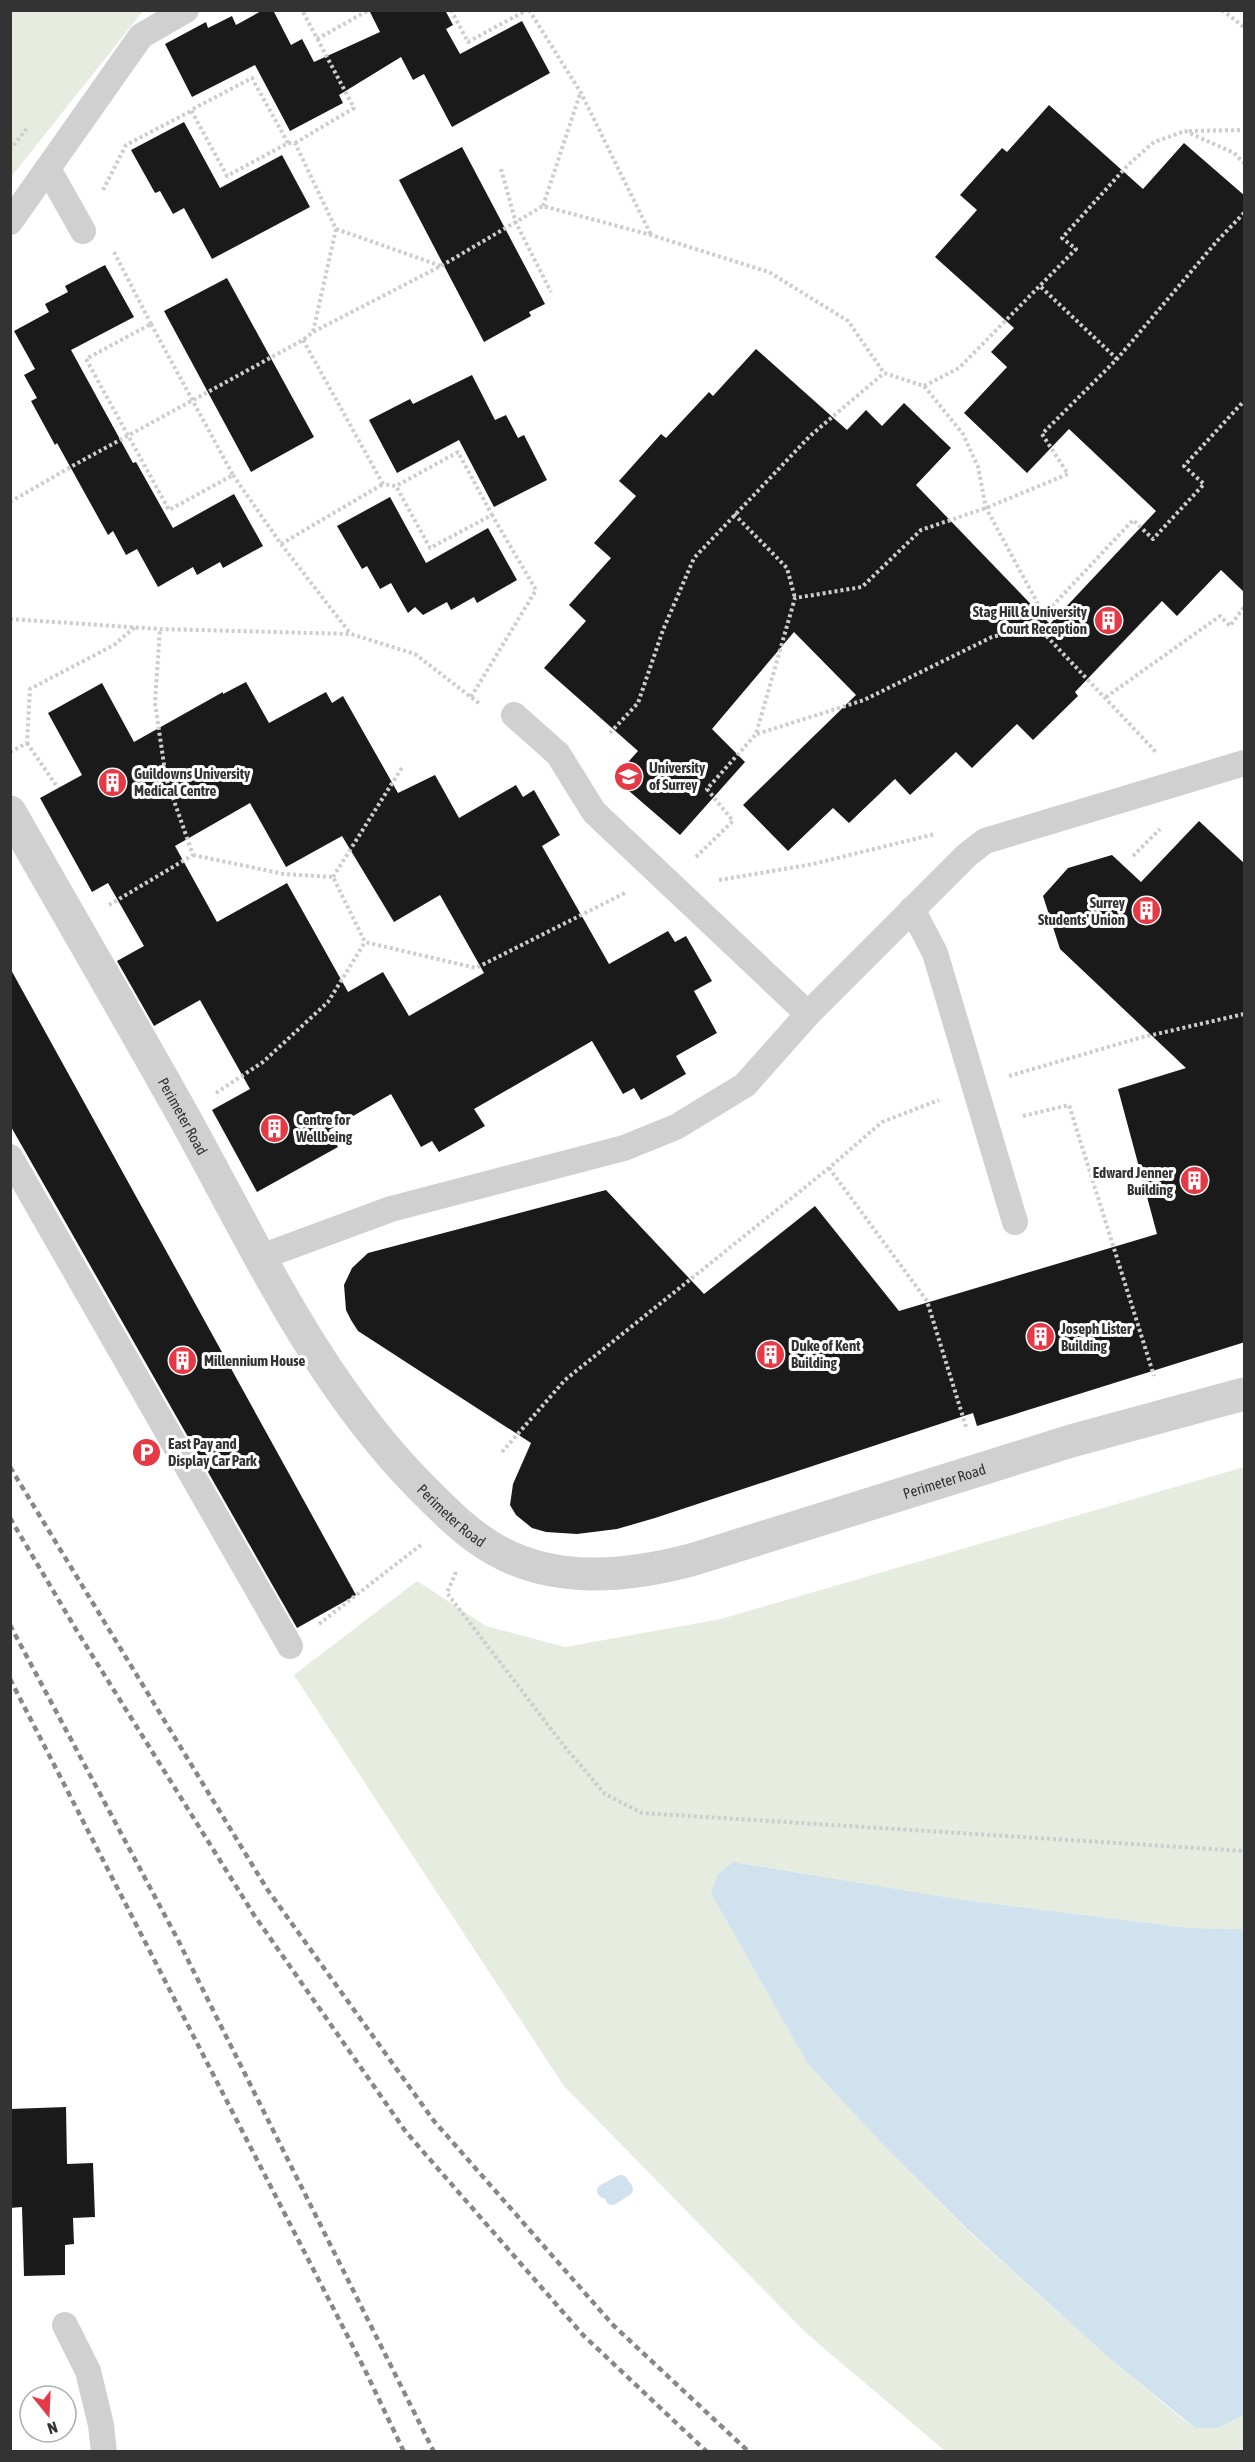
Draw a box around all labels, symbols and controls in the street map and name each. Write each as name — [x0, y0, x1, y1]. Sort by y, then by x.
place label: Stag Hill & University Court Reception — [973, 603, 1088, 637]
building icon: Stag Hill & University Court Reception — [1092, 604, 1124, 636]
place label: University of Surrey — [649, 759, 706, 793]
school or university icon: University of Surrey — [612, 760, 644, 792]
place label: Guildowns University Medical Centre — [134, 765, 251, 799]
building icon: Guildowns University Medical Centre — [97, 766, 129, 798]
place label: Surrey Students' Union — [1038, 894, 1126, 928]
building icon: Surrey Students' Union — [1130, 895, 1162, 927]
street label: Perimeter Road — [155, 1074, 211, 1157]
place label: Centre for Wellbeing — [295, 1111, 353, 1145]
building icon: Centre for Wellbeing — [259, 1112, 291, 1144]
place label: Edward Jenner Building — [1093, 1164, 1174, 1198]
building icon: Edward Jenner Building — [1178, 1165, 1210, 1197]
place label: Joseph Lister Building — [1060, 1320, 1132, 1354]
building icon: Joseph Lister Building — [1024, 1321, 1056, 1353]
place label: Duke of Kent Building — [791, 1337, 861, 1371]
building icon: Duke of Kent Building — [754, 1338, 786, 1370]
building icon: Millennium House — [167, 1344, 199, 1376]
place label: Millennium House — [204, 1352, 306, 1369]
place label: East Pay and Display Car Park — [168, 1435, 257, 1469]
parking icon: East Pay and Display Car Park — [131, 1436, 163, 1468]
street label: Perimeter Road — [901, 1460, 988, 1502]
street label: Perimeter Road — [414, 1480, 489, 1550]
north arrow — [18, 2384, 78, 2444]
text: N — [45, 2418, 60, 2438]

